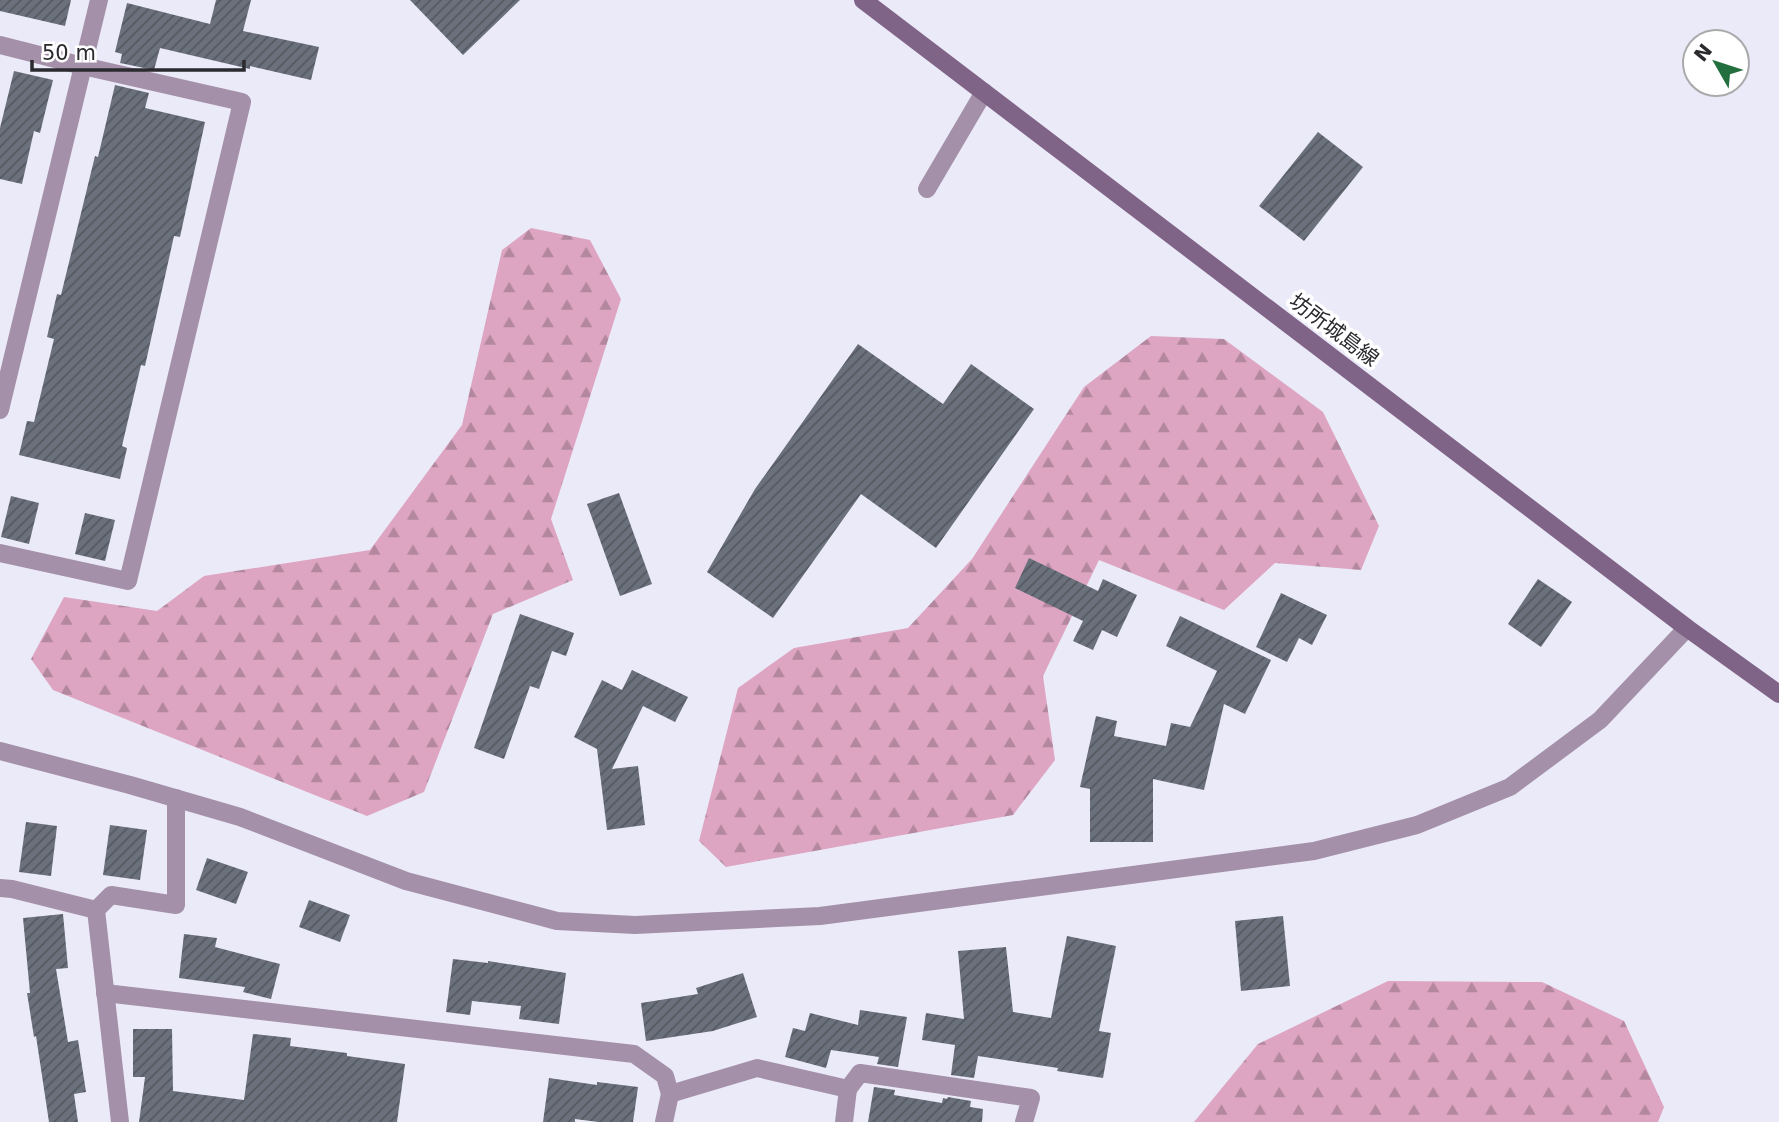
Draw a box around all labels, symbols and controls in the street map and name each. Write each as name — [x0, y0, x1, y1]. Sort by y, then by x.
scale bar — [32, 28, 243, 72]
north arrow — [1681, 28, 1751, 98]
text: N — [1689, 39, 1716, 65]
text: 50 m — [42, 41, 96, 65]
street label: 坊所城島線 — [1285, 289, 1383, 371]

